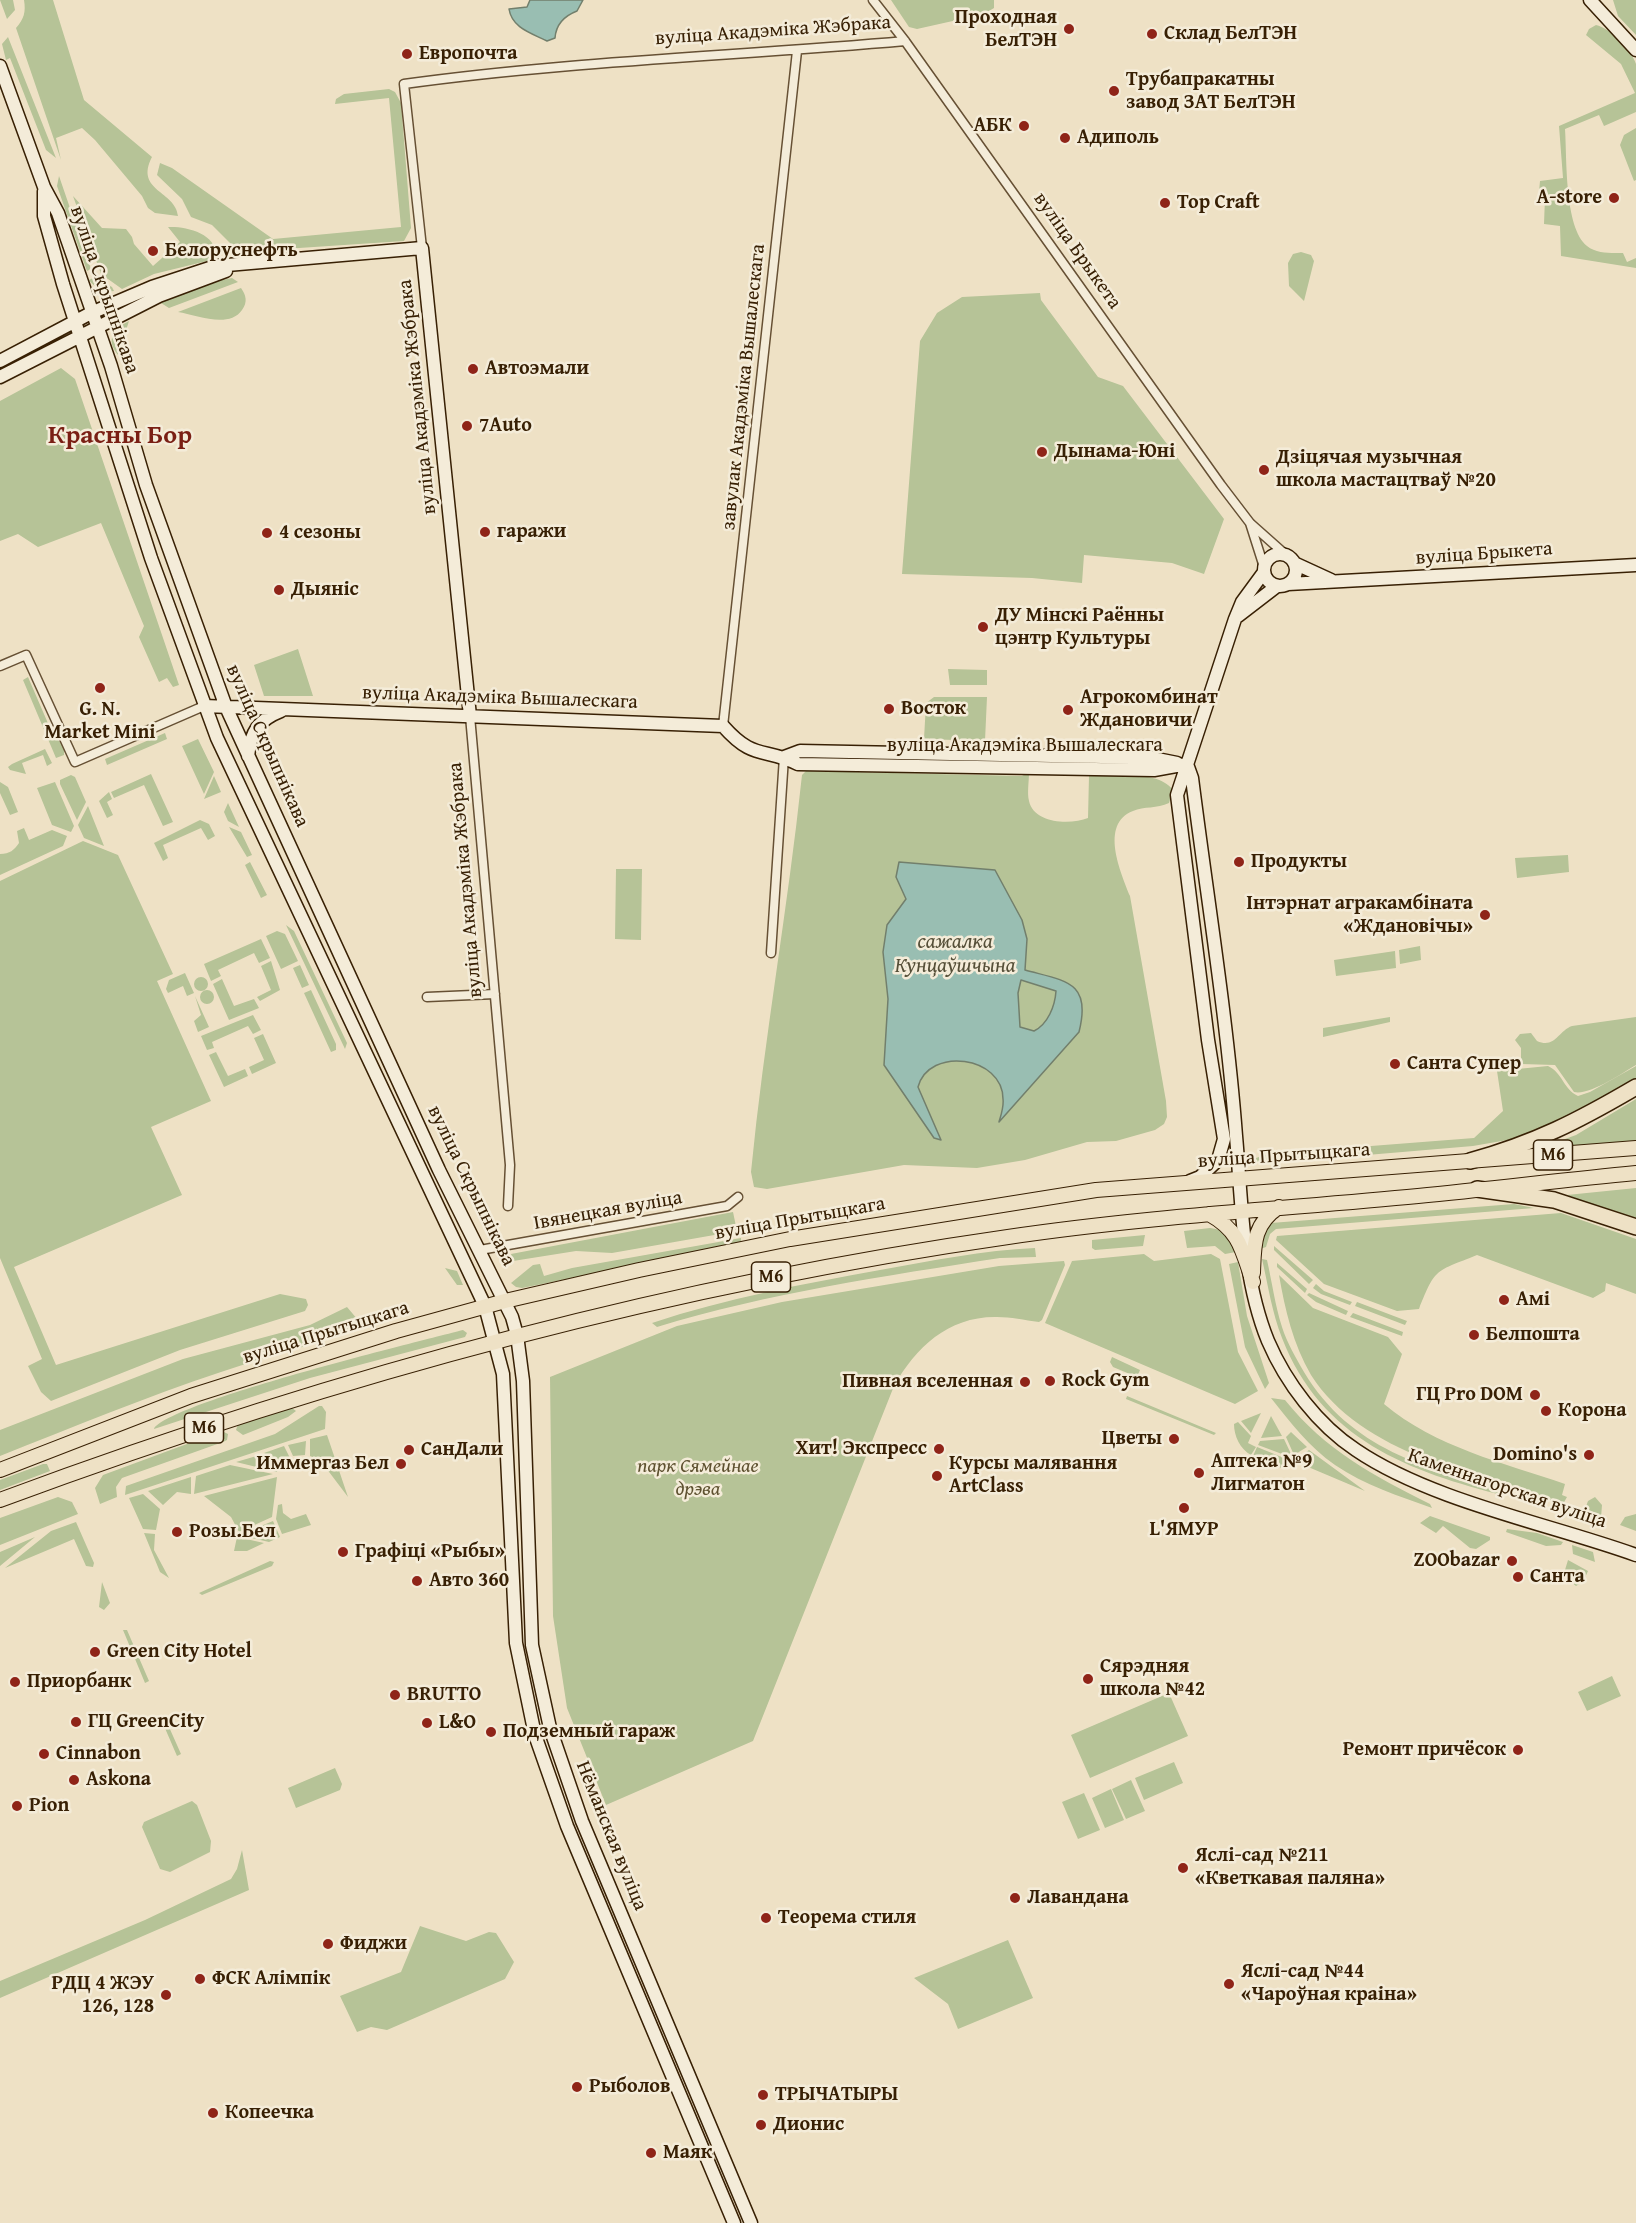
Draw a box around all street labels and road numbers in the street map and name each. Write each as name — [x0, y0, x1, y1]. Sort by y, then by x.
street label: вуліца Акадэміка Жэбрака — [654, 11, 892, 51]
street label: вуліца Брыкета — [1028, 188, 1126, 314]
street label: вуліца Скрыпнікава — [64, 203, 144, 377]
street label: завулак Акадэміка Вышалескага — [717, 243, 771, 531]
street label: вуліца Акадэміка Жэбрака — [394, 278, 442, 516]
street label: вуліца Брыкета — [1415, 537, 1553, 571]
street label: вуліца Скрыпнікава — [220, 661, 314, 831]
street label: вуліца Акадэміка Вышалескага — [362, 681, 638, 715]
street label: вуліца Акадэміка Вышалескага — [887, 734, 1163, 758]
street label: вуліца Акадэміка Жэбрака — [444, 761, 488, 999]
street label: вуліца Скрыпнікава — [422, 1102, 520, 1270]
street label: вуліца Прытыцкага — [1197, 1138, 1371, 1174]
road number: М6 — [1534, 1140, 1572, 1170]
street label: Івянецкая вуліца — [532, 1186, 684, 1236]
street label: вуліца Прытыцкага — [713, 1192, 887, 1246]
road number: М6 — [752, 1262, 790, 1292]
street label: вуліца Прытыцкага — [240, 1296, 412, 1370]
road number: М6 — [184, 1413, 224, 1443]
street label: Каменнагорская вуліца — [1405, 1444, 1609, 1534]
street label: Нёманская вуліца — [570, 1758, 652, 1914]

